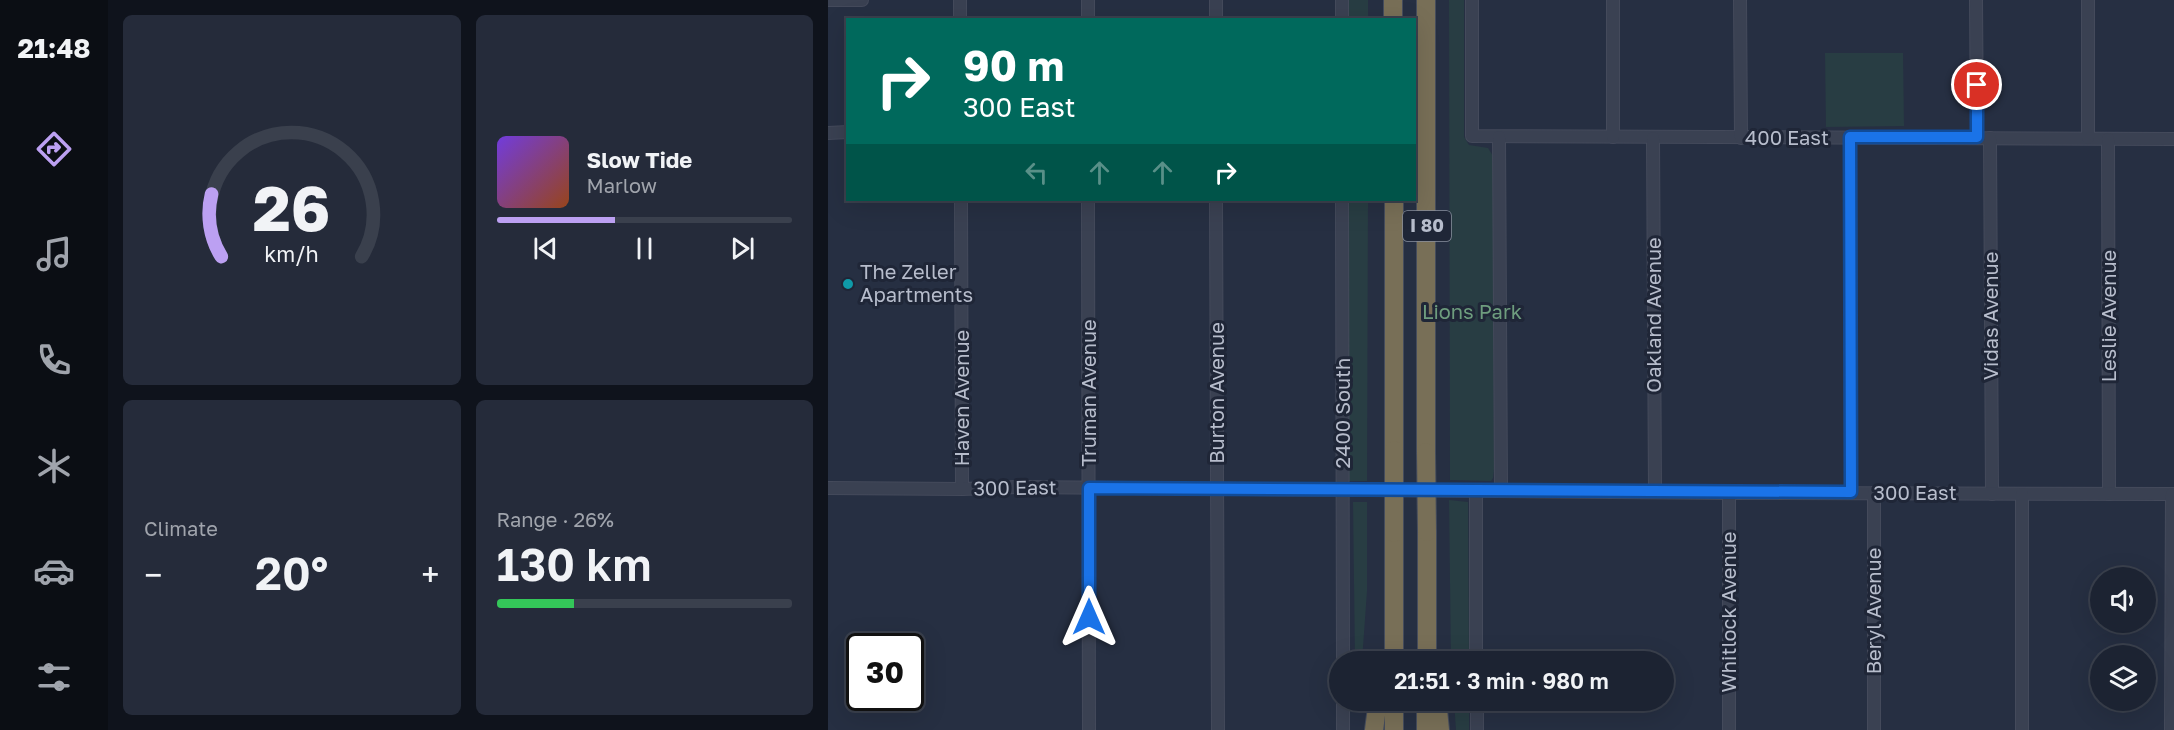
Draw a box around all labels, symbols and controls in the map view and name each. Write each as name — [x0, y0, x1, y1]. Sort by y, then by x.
text: 21:48 — [17, 32, 91, 64]
text: 90 m — [963, 40, 1064, 90]
icon: right — [864, 42, 942, 120]
pin — [1951, 59, 2002, 110]
icon: arrive — [1960, 68, 1993, 101]
text: 300 East — [963, 91, 1076, 123]
street label: 400 East — [1745, 125, 1829, 149]
icon: directions — [33, 128, 75, 170]
text: Slow Tide — [587, 146, 692, 173]
icon: left — [1020, 156, 1053, 189]
icon: ahead — [1083, 156, 1116, 189]
icon: ahead — [1146, 156, 1179, 189]
icon: right — [1209, 156, 1242, 189]
text: 26 — [253, 170, 331, 245]
text: Marlow — [587, 173, 657, 197]
road number: I 80 — [1403, 211, 1451, 241]
icon: previous — [529, 232, 562, 265]
icon: pause — [628, 232, 661, 265]
icon: next — [726, 232, 759, 265]
icon: music — [33, 233, 75, 275]
street label: Oakland Avenue — [1641, 237, 1665, 393]
text: km/h — [264, 242, 319, 268]
street label: Leslie Avenue — [2096, 250, 2120, 382]
street label: Vidas Avenue — [1978, 252, 2002, 380]
place label: The Zeller Apartments — [860, 259, 973, 306]
marker: The Zeller Apartments — [841, 277, 855, 291]
park label: Lions Park — [1422, 299, 1522, 323]
street label: Truman Avenue — [1076, 319, 1100, 467]
street label: Burton Avenue — [1204, 322, 1228, 464]
street label: Haven Avenue — [949, 330, 973, 466]
icon: phone — [33, 339, 75, 381]
street label: 2400 South — [1330, 358, 1354, 468]
icon: climate — [33, 445, 75, 487]
street label: 300 East — [973, 474, 1057, 500]
street label: 300 East — [1873, 480, 1957, 504]
text: Range · 26% — [497, 507, 614, 531]
text: Climate — [144, 516, 218, 540]
street label: Whitlock Avenue — [1716, 532, 1740, 692]
text: 130 km — [497, 537, 652, 591]
text: 20° — [255, 546, 328, 600]
street label: Beryl Avenue — [1861, 548, 1885, 674]
icon: car — [33, 550, 75, 592]
text: − — [144, 555, 162, 594]
text: + — [421, 555, 439, 594]
map controls — [2090, 567, 2156, 711]
button: sound — [2090, 567, 2156, 633]
position arrow — [1057, 585, 1121, 649]
speed limit sign: 30 — [846, 633, 924, 711]
button: layers — [2090, 645, 2156, 711]
icon: filters — [33, 656, 75, 698]
text: 21:51 · 3 min · 980 m — [1394, 667, 1609, 694]

